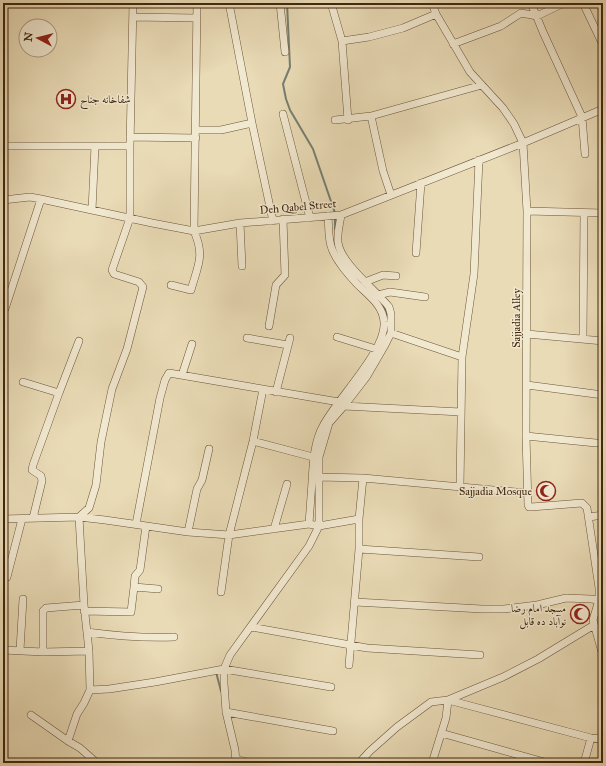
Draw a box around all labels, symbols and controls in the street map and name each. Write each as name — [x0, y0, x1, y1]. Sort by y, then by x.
north arrow — [18, 18, 58, 58]
text: N — [22, 31, 36, 42]
hospital icon: شفاخانه جناح — [55, 88, 77, 110]
place label: شفاخانه جناح — [80, 93, 130, 110]
street label: Deh Qabel Street — [259, 197, 337, 217]
street label: Sajjadia Alley — [510, 287, 523, 348]
mosque icon: Sajjadia Mosque — [535, 480, 557, 502]
place label: Sajjadia Mosque — [459, 485, 532, 499]
place label: مسجد امام رضا نوآباد ده قابل — [511, 602, 566, 630]
mosque icon: مسجد امام رضا نوآباد ده قابل — [569, 603, 591, 625]

